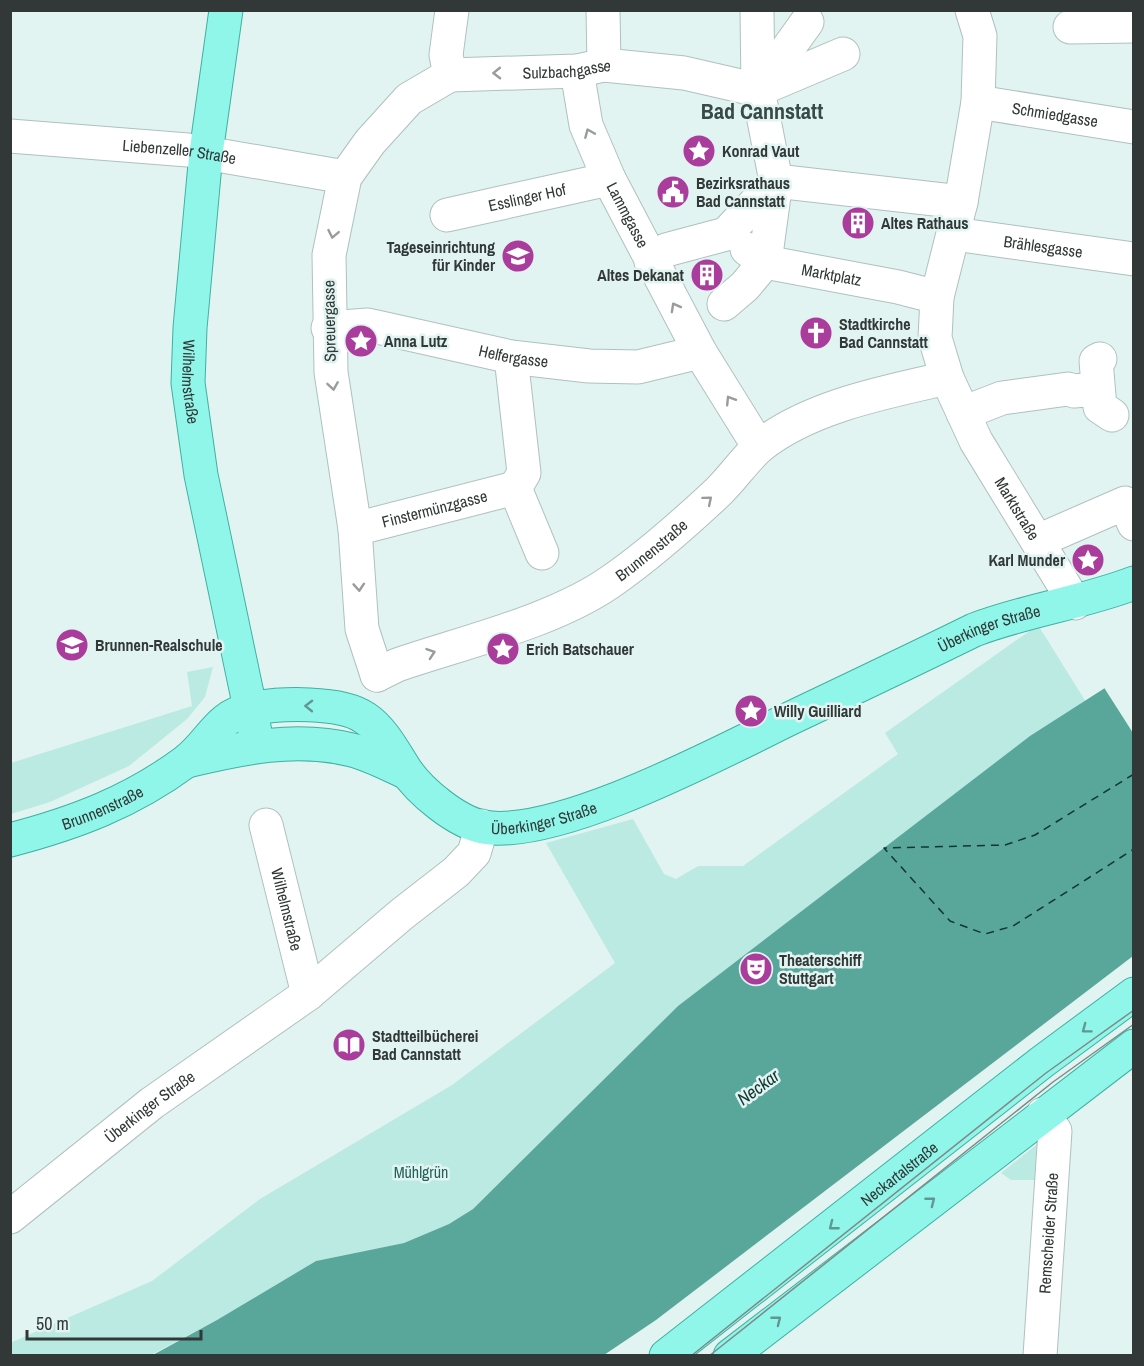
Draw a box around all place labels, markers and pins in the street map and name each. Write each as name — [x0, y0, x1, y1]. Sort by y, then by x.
place icon: Konrad Vaut — [681, 133, 717, 169]
place label: Konrad Vaut — [722, 140, 800, 162]
place label: Bezirksrathaus Bad Cannstatt — [696, 172, 790, 212]
public building icon: Bezirksrathaus Bad Cannstatt — [655, 174, 691, 210]
building icon: Altes Rathaus — [840, 205, 876, 241]
place label: Altes Rathaus — [881, 212, 969, 234]
place label: Tageseinrichtung für Kinder — [387, 236, 496, 276]
school or university icon: Tageseinrichtung für Kinder — [500, 238, 536, 274]
building icon: Altes Dekanat — [689, 257, 725, 293]
place label: Altes Dekanat — [597, 264, 685, 286]
place label: Stadtkirche Bad Cannstatt — [839, 313, 929, 353]
church icon: Stadtkirche Bad Cannstatt — [798, 315, 834, 351]
place icon: Anna Lutz — [343, 323, 379, 359]
place label: Anna Lutz — [384, 330, 448, 352]
place icon: Karl Munder — [1070, 542, 1106, 578]
place label: Karl Munder — [988, 549, 1066, 571]
school or university icon: Brunnen-Realschule — [54, 627, 90, 663]
place icon: Erich Batschauer — [485, 631, 521, 667]
place label: Brunnen-Realschule — [95, 634, 223, 656]
place label: Erich Batschauer — [526, 638, 635, 660]
place icon: Willy Guilliard — [733, 693, 769, 729]
place label: Willy Guilliard — [774, 700, 861, 722]
place label: Theaterschiff Stuttgart — [779, 949, 862, 989]
theatre icon: Theaterschiff Stuttgart — [738, 951, 774, 987]
place label: Stadtteilbücherei Bad Cannstatt — [372, 1025, 478, 1065]
library icon: Stadtteilbücherei Bad Cannstatt — [331, 1027, 367, 1063]

